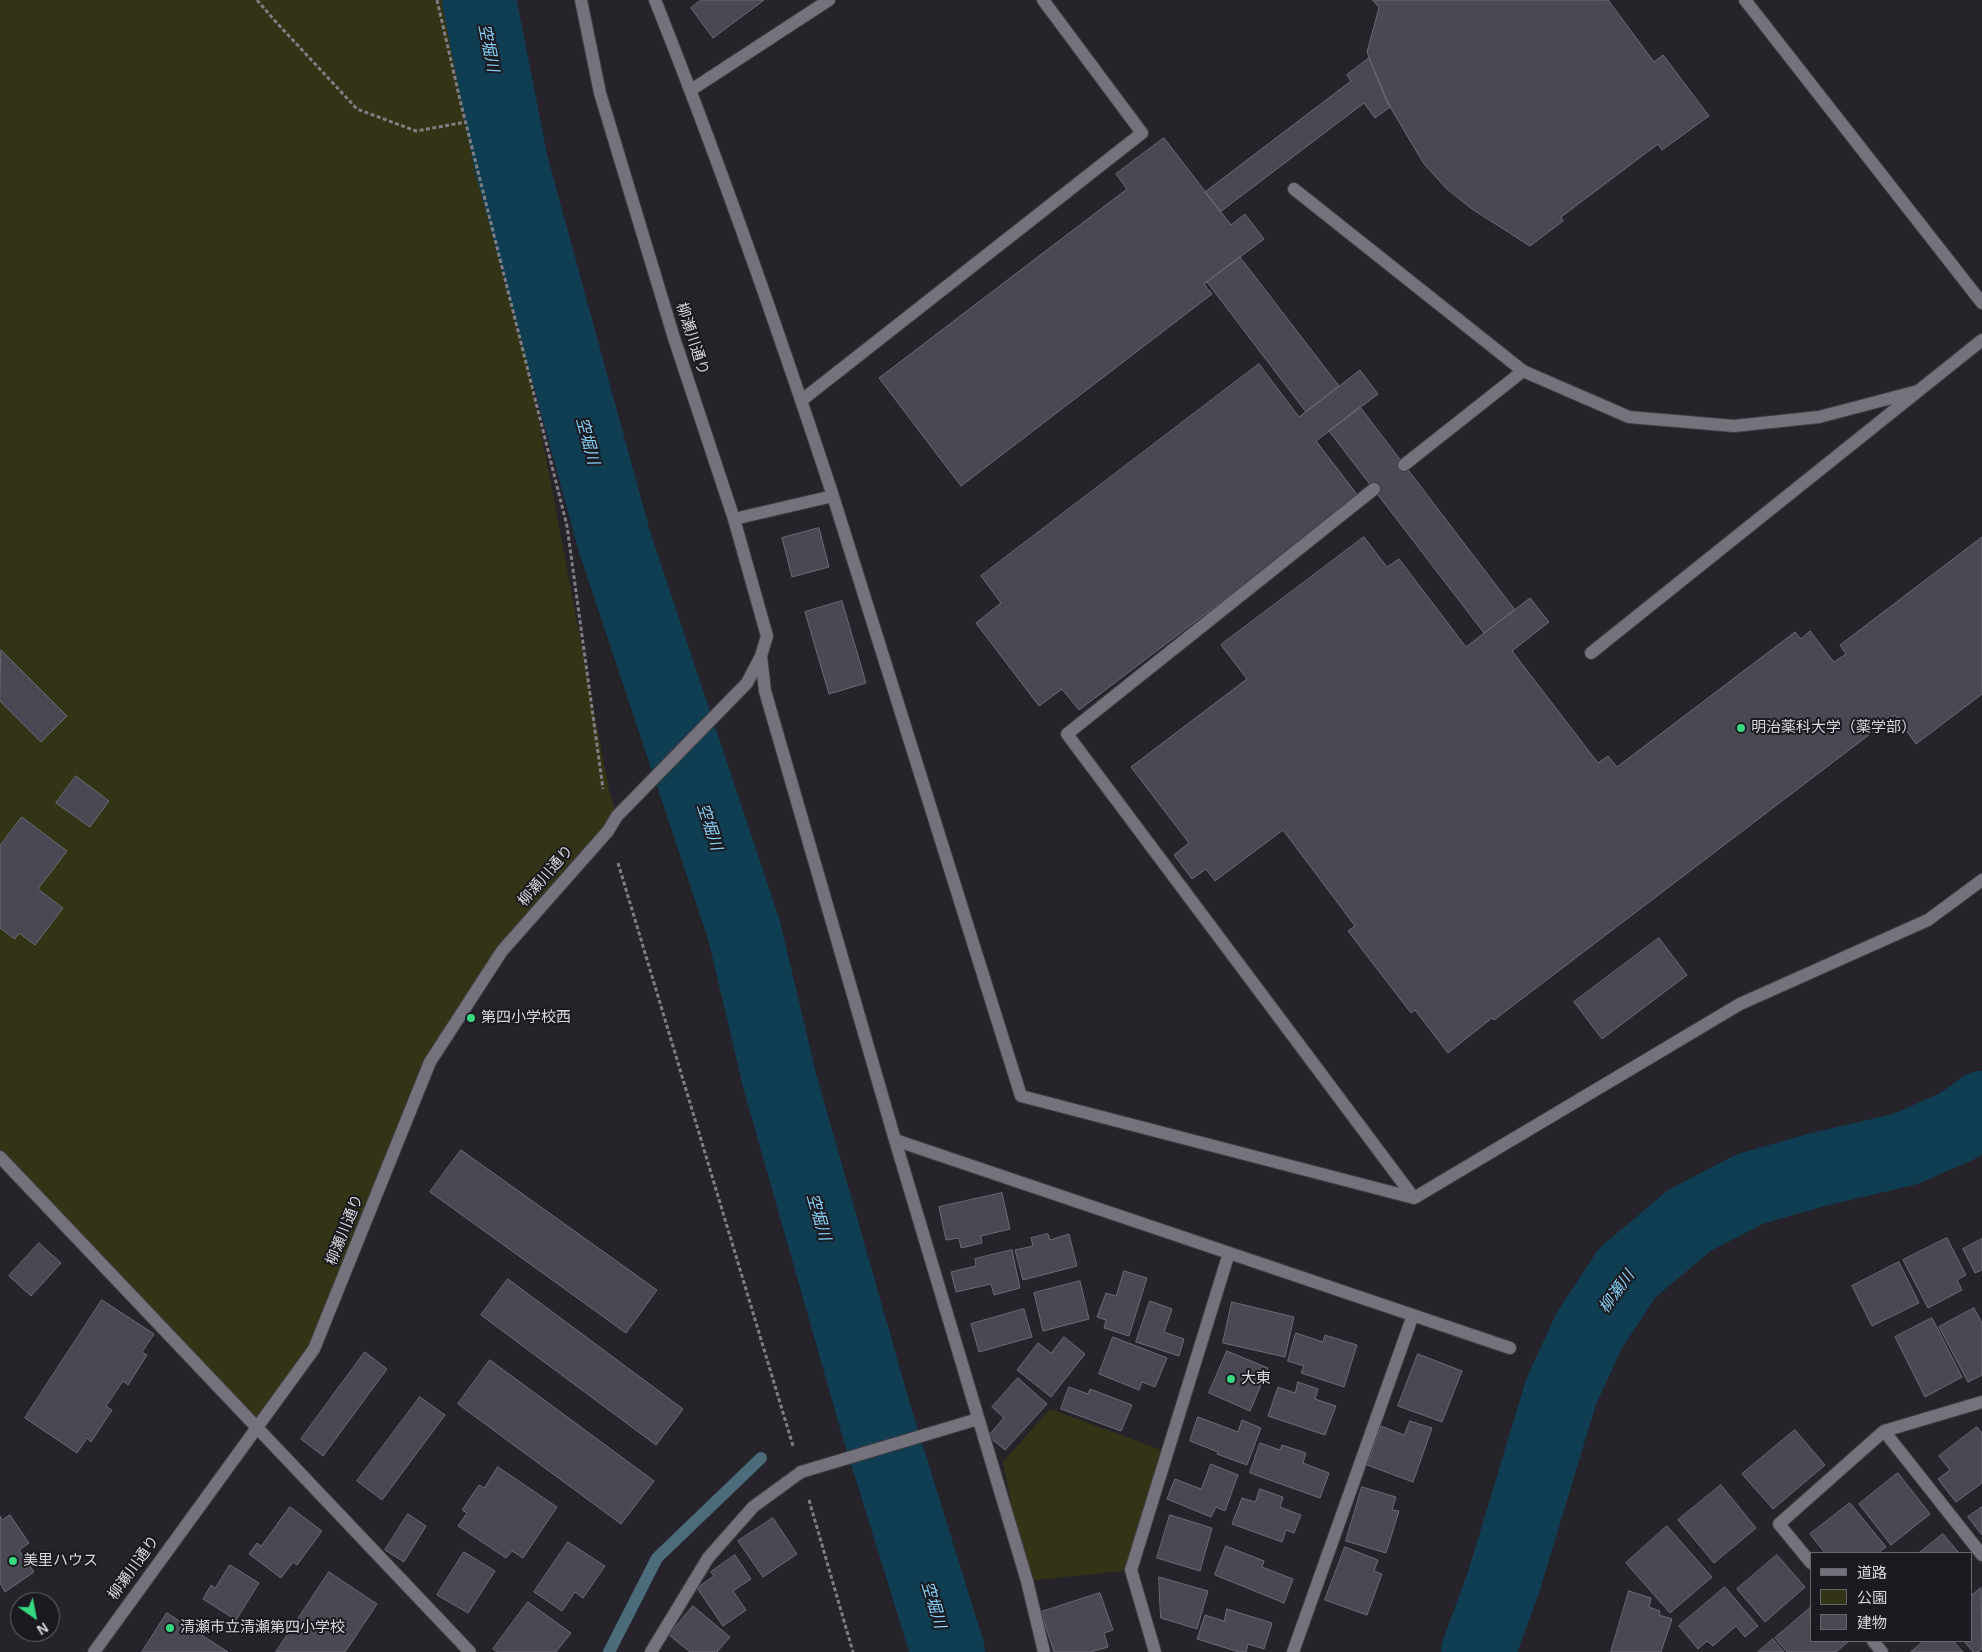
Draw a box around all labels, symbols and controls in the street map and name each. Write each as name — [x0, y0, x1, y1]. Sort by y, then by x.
water label: 空堀川 — [474, 23, 502, 73]
street label: 柳瀬川通り — [672, 301, 712, 377]
water label: 空堀川 — [572, 415, 602, 467]
place label: 明治薬科大学（薬学部） — [1751, 719, 1916, 737]
marker: 明治薬科大学（薬学部） — [1735, 722, 1747, 734]
water label: 空堀川 — [692, 801, 726, 853]
street label: 柳瀬川通り — [515, 842, 577, 910]
place label: 第四小学校西 — [481, 1009, 571, 1027]
marker: 第四小学校西 — [465, 1012, 477, 1024]
water label: 空堀川 — [802, 1191, 834, 1243]
street label: 柳瀬川通り — [323, 1192, 367, 1268]
water label: 柳瀬川 — [1595, 1267, 1639, 1317]
place label: 大東 — [1241, 1370, 1271, 1388]
marker: 大東 — [1225, 1373, 1237, 1385]
street label: 柳瀬川通り — [105, 1532, 163, 1604]
place label: 美里ハウス — [23, 1552, 98, 1570]
legend — [1810, 1552, 1972, 1642]
marker: 美里ハウス — [7, 1555, 19, 1567]
text: 道路 — [1857, 1564, 1887, 1581]
water label: 空堀川 — [917, 1579, 949, 1631]
text: 公園 — [1857, 1589, 1887, 1606]
north arrow — [10, 1592, 60, 1642]
text: 建物 — [1857, 1614, 1887, 1631]
text: N — [34, 1619, 51, 1638]
place label: 清瀬市立清瀬第四小学校 — [180, 1619, 345, 1637]
marker: 清瀬市立清瀬第四小学校 — [164, 1622, 176, 1634]

